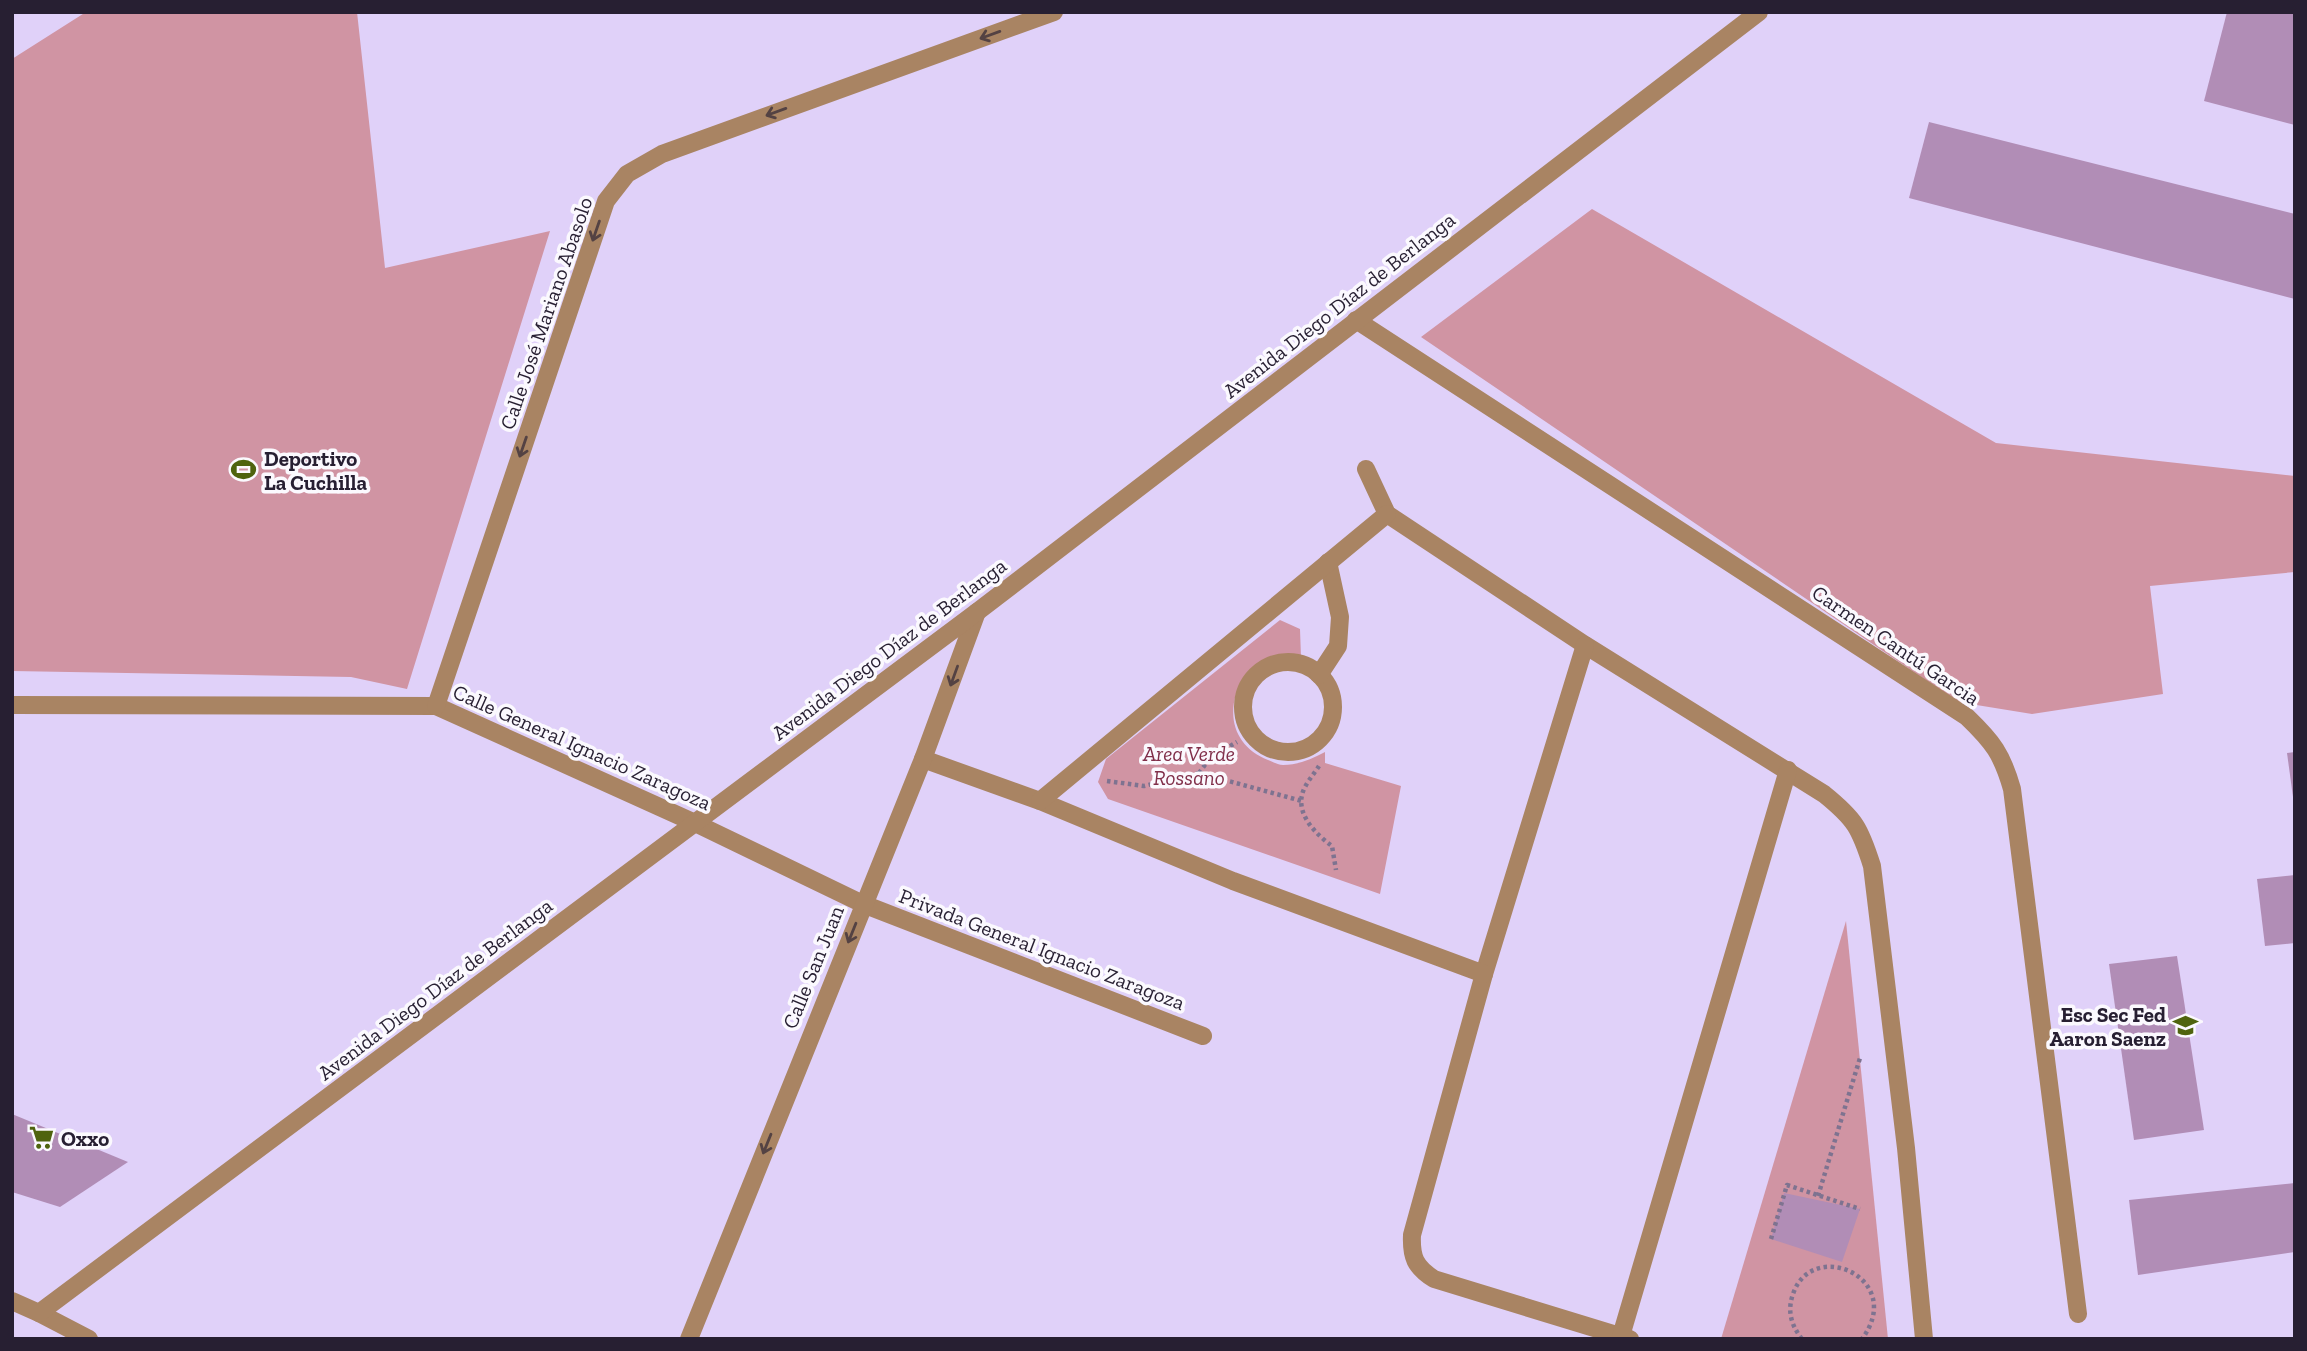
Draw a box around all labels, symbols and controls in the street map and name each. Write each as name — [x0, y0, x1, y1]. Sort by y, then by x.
one-way arrow — [979, 29, 1001, 42]
one-way arrow — [765, 107, 787, 119]
street label: Calle José Mariano Abasolo — [494, 193, 598, 433]
street label: Avenida Diego Díaz de Berlanga — [1218, 207, 1460, 403]
one-way arrow — [589, 220, 602, 242]
one-way arrow — [516, 435, 528, 457]
place label: Deportivo La Cuchilla — [264, 446, 367, 495]
sports icon: Deportivo La Cuchilla — [230, 456, 258, 484]
street label: Avenida Diego Díaz de Berlanga — [767, 553, 1011, 745]
street label: Carmen Cantú Garcia — [1808, 580, 1984, 710]
one-way arrow — [947, 664, 959, 686]
street label: Calle General Ignacio Zaragoza — [449, 679, 715, 815]
park label: Area Verde Rossano — [1142, 741, 1235, 790]
street label: Privada General Ignacio Zaragoza — [896, 883, 1188, 1015]
street label: Avenida Diego Díaz de Berlanga — [313, 893, 557, 1085]
street label: Calle San Juan — [777, 902, 849, 1032]
one-way arrow — [844, 921, 857, 943]
place label: Esc Sec Fed Aaron Saenz — [2049, 1002, 2166, 1051]
school or university icon: Esc Sec Fed Aaron Saenz — [2172, 1012, 2200, 1040]
supermarket icon: Oxxo — [27, 1124, 55, 1152]
place label: Oxxo — [61, 1126, 109, 1151]
one-way arrow — [760, 1133, 773, 1154]

